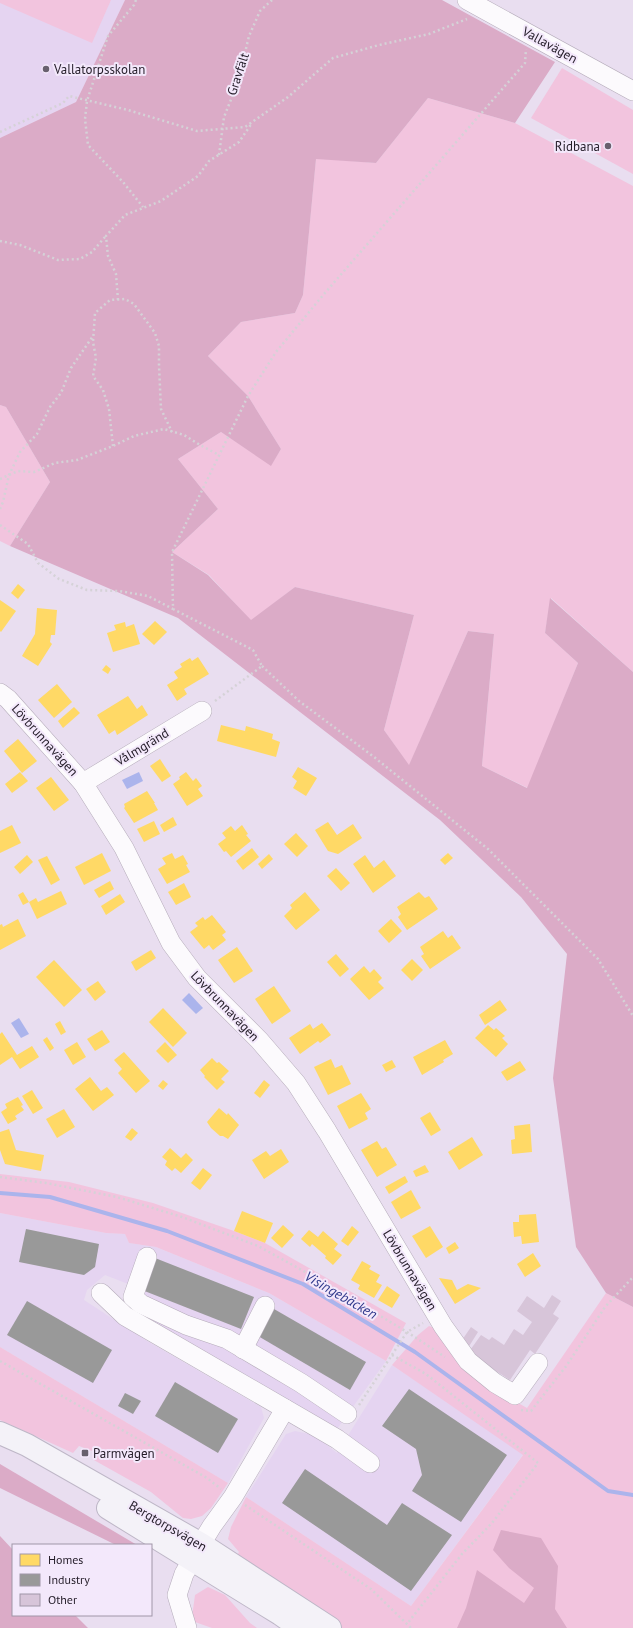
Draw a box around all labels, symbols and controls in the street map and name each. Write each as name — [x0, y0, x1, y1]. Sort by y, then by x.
street label: Vallavägen — [518, 22, 581, 67]
street label: Gravfält — [223, 50, 253, 97]
place label: Vallatorpsskolan — [53, 61, 145, 78]
marker: Vallatorpsskolan — [41, 64, 51, 74]
place label: Ridbana — [555, 138, 600, 155]
marker: Ridbana — [603, 141, 613, 151]
street label: Lövbrunnavägen — [8, 700, 82, 780]
street label: Vålmgränd — [111, 724, 172, 770]
street label: Lövbrunnavägen — [187, 967, 263, 1045]
street label: Lövbrunnavägen — [379, 1226, 441, 1314]
water label: Visingebäcken — [301, 1267, 381, 1323]
place label: Parmvägen — [93, 1445, 155, 1462]
marker: Parmvägen — [80, 1448, 90, 1458]
street label: Bergtorpsvägen — [126, 1497, 210, 1555]
legend — [12, 1544, 152, 1616]
text: Homes — [48, 1552, 83, 1567]
text: Industry — [48, 1572, 90, 1587]
text: Other — [48, 1592, 77, 1607]

